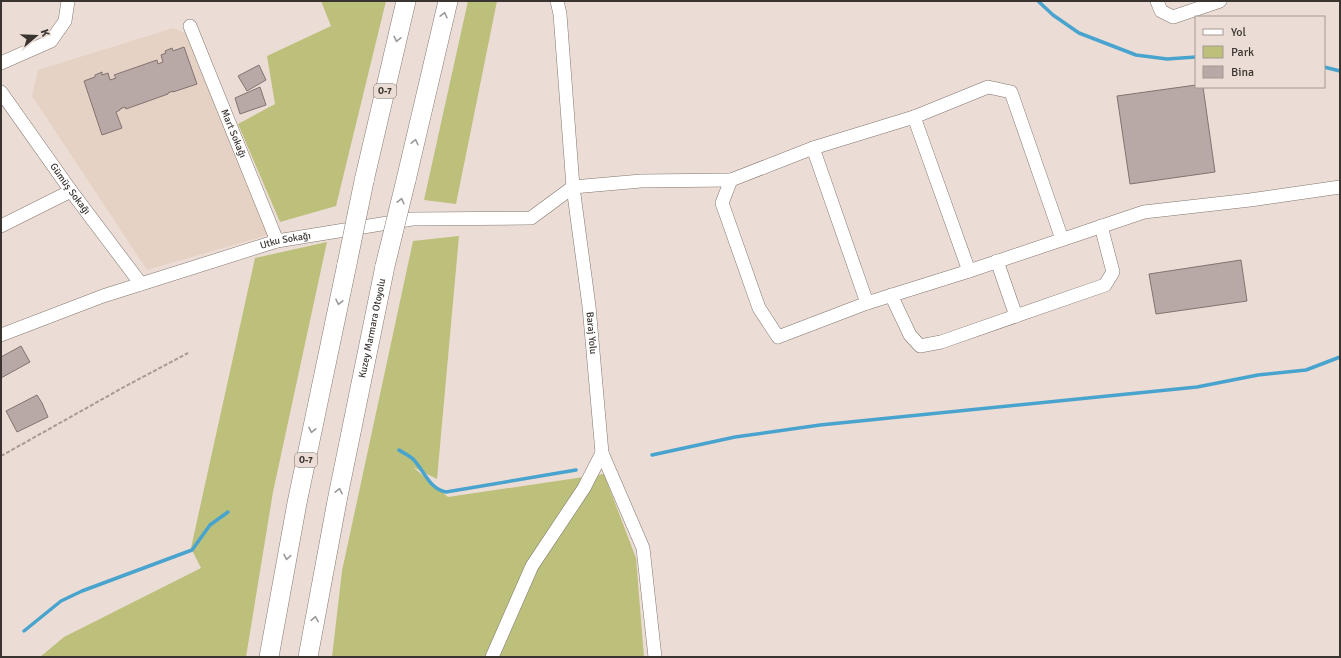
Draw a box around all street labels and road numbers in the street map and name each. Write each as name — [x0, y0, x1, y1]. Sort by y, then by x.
road number: O-7 — [374, 84, 396, 98]
street label: Mart Sokağı — [218, 107, 249, 160]
street label: Gümüş Sokağı — [47, 161, 93, 217]
street label: Utku Sokağı — [259, 230, 312, 252]
street label: Kuzey Marmara Otoyolu — [356, 277, 388, 379]
street label: Baraj Yolu — [584, 311, 599, 355]
road number: O-7 — [295, 453, 317, 467]

